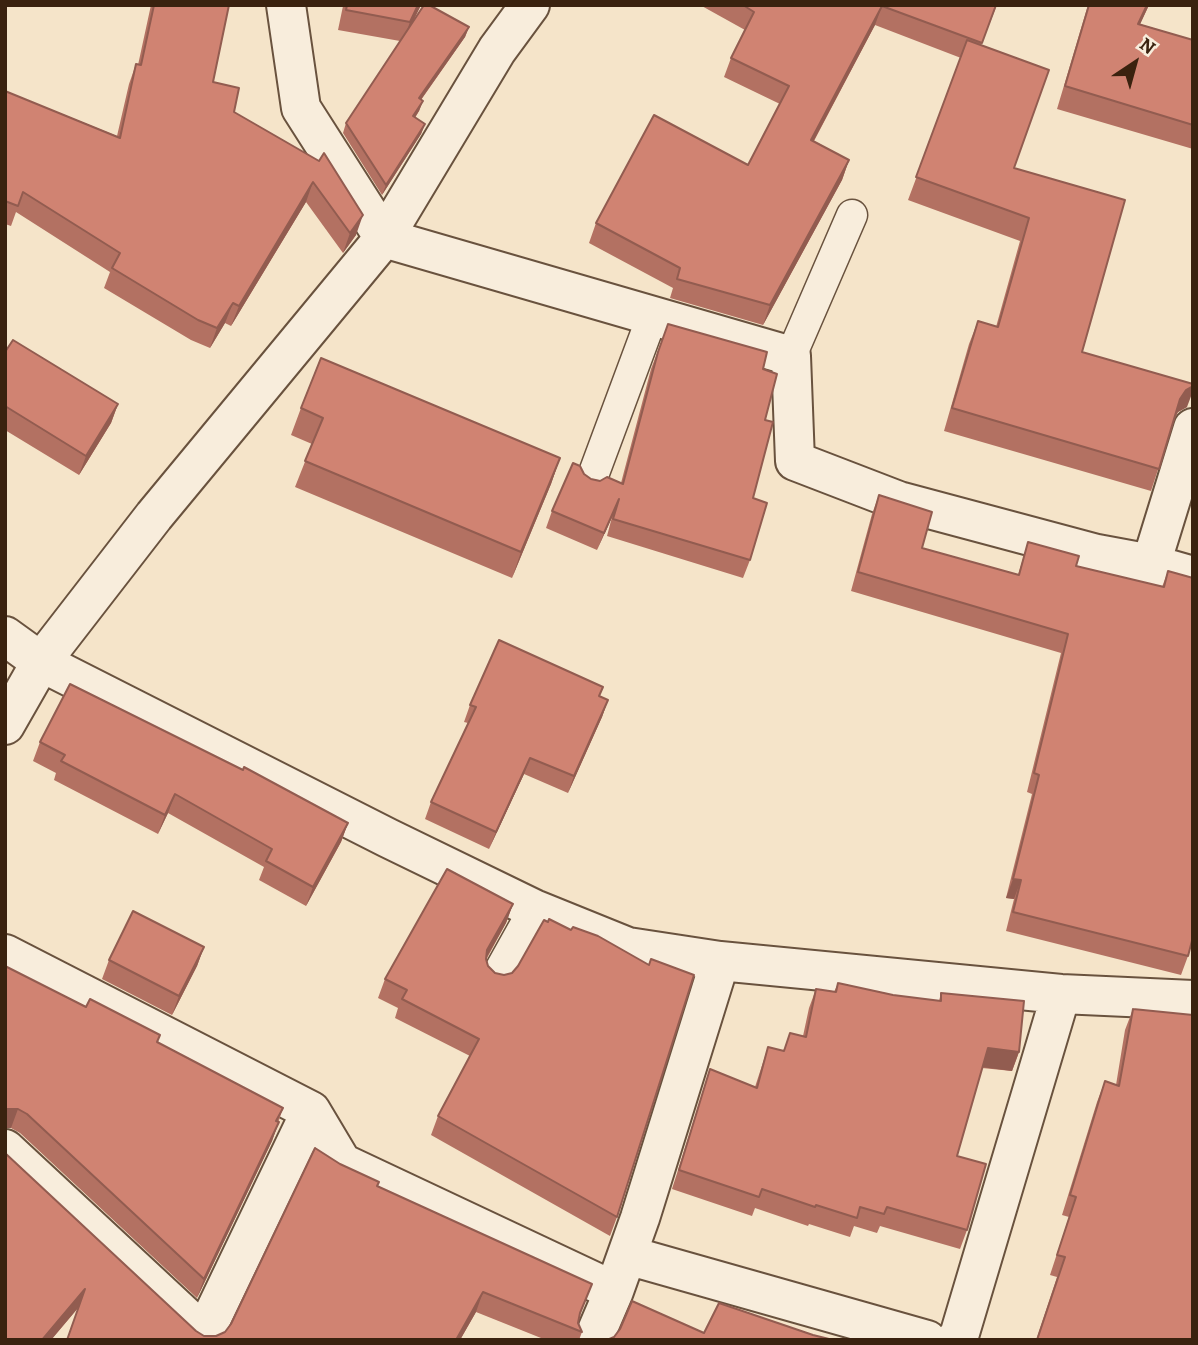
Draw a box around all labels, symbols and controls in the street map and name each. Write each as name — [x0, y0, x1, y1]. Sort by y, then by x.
north arrow — [1100, 28, 1170, 98]
text: N — [1134, 31, 1161, 61]

